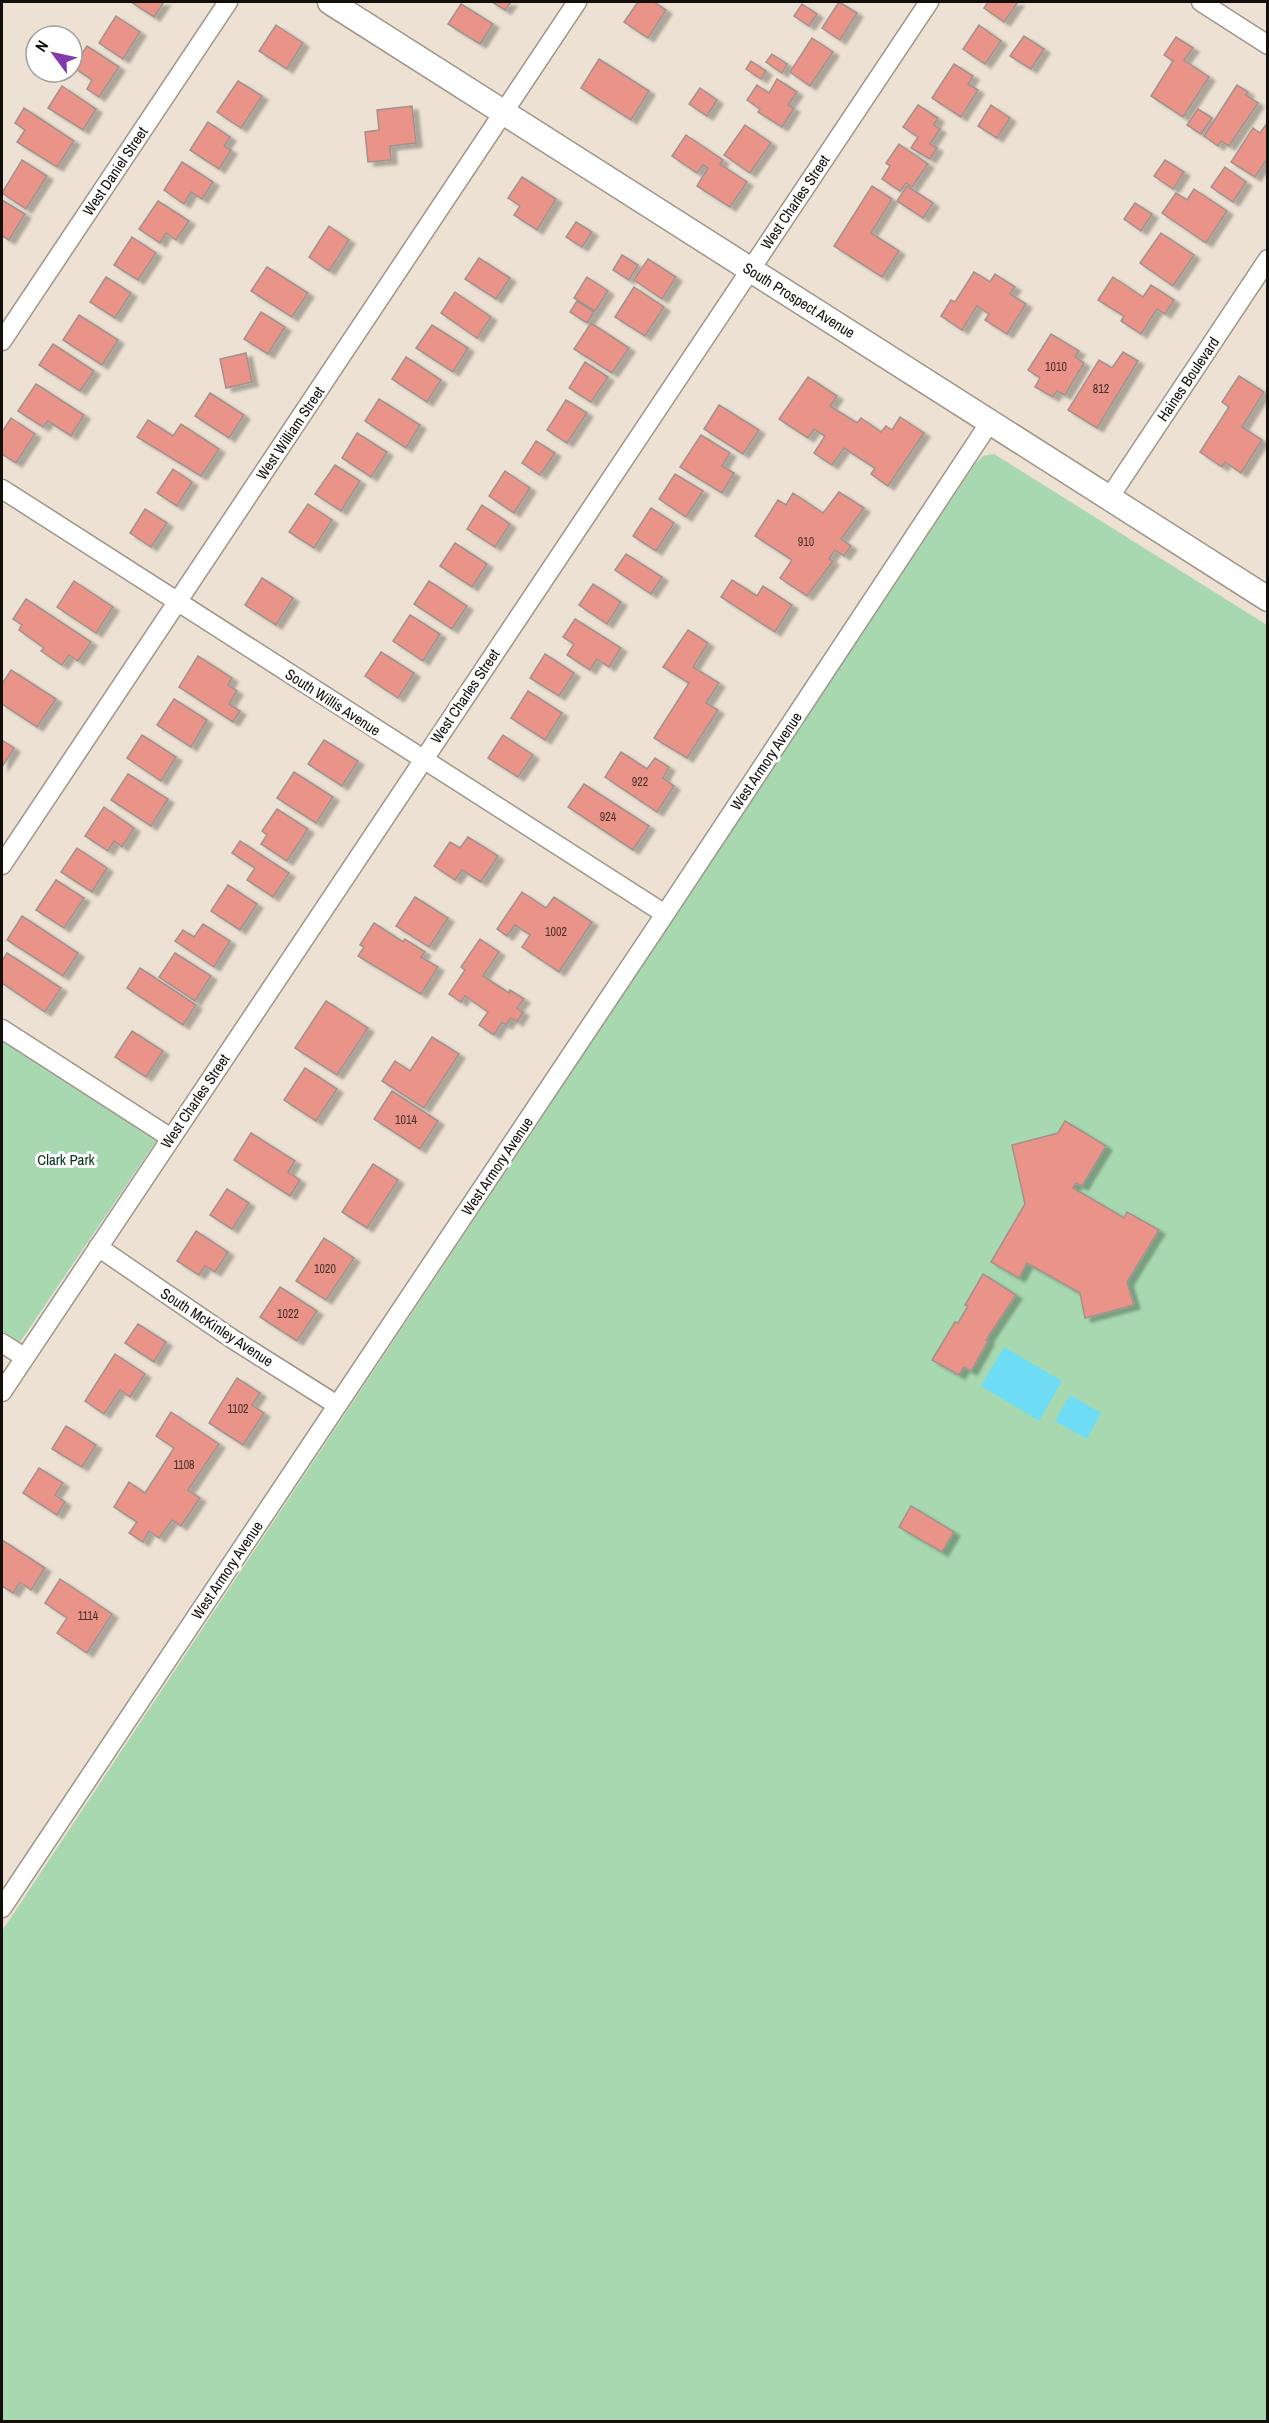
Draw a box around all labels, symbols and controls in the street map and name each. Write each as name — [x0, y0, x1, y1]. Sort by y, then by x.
north arrow — [24, 24, 84, 84]
text: N — [30, 36, 53, 56]
street label: West Daniel Street — [77, 122, 153, 220]
street label: West Charles Street — [756, 150, 835, 253]
street label: South Prospect Avenue — [739, 257, 859, 343]
street label: Haines Boulevard — [1152, 333, 1224, 425]
house number: 1010 — [1045, 359, 1067, 375]
house number: 812 — [1093, 381, 1109, 397]
street label: West William Street — [251, 382, 329, 484]
house number: 910 — [798, 534, 814, 550]
street label: West Charles Street — [426, 644, 505, 747]
street label: South Willis Avenue — [281, 663, 385, 741]
street label: West Armory Avenue — [725, 708, 807, 814]
house number: 922 — [632, 774, 648, 790]
house number: 924 — [600, 809, 617, 825]
house number: 1002 — [545, 924, 567, 940]
street label: West Charles Street — [156, 1049, 235, 1152]
house number: 1014 — [395, 1112, 417, 1128]
street label: West Armory Avenue — [456, 1113, 538, 1219]
park label: Clark Park — [37, 1149, 96, 1170]
house number: 1020 — [314, 1261, 336, 1277]
street label: South McKinley Avenue — [157, 1283, 278, 1371]
house number: 1022 — [277, 1306, 299, 1322]
house number: 1102 — [227, 1401, 249, 1417]
house number: 1108 — [173, 1457, 195, 1473]
street label: West Armory Avenue — [186, 1517, 268, 1623]
house number: 1114 — [78, 1608, 99, 1624]

